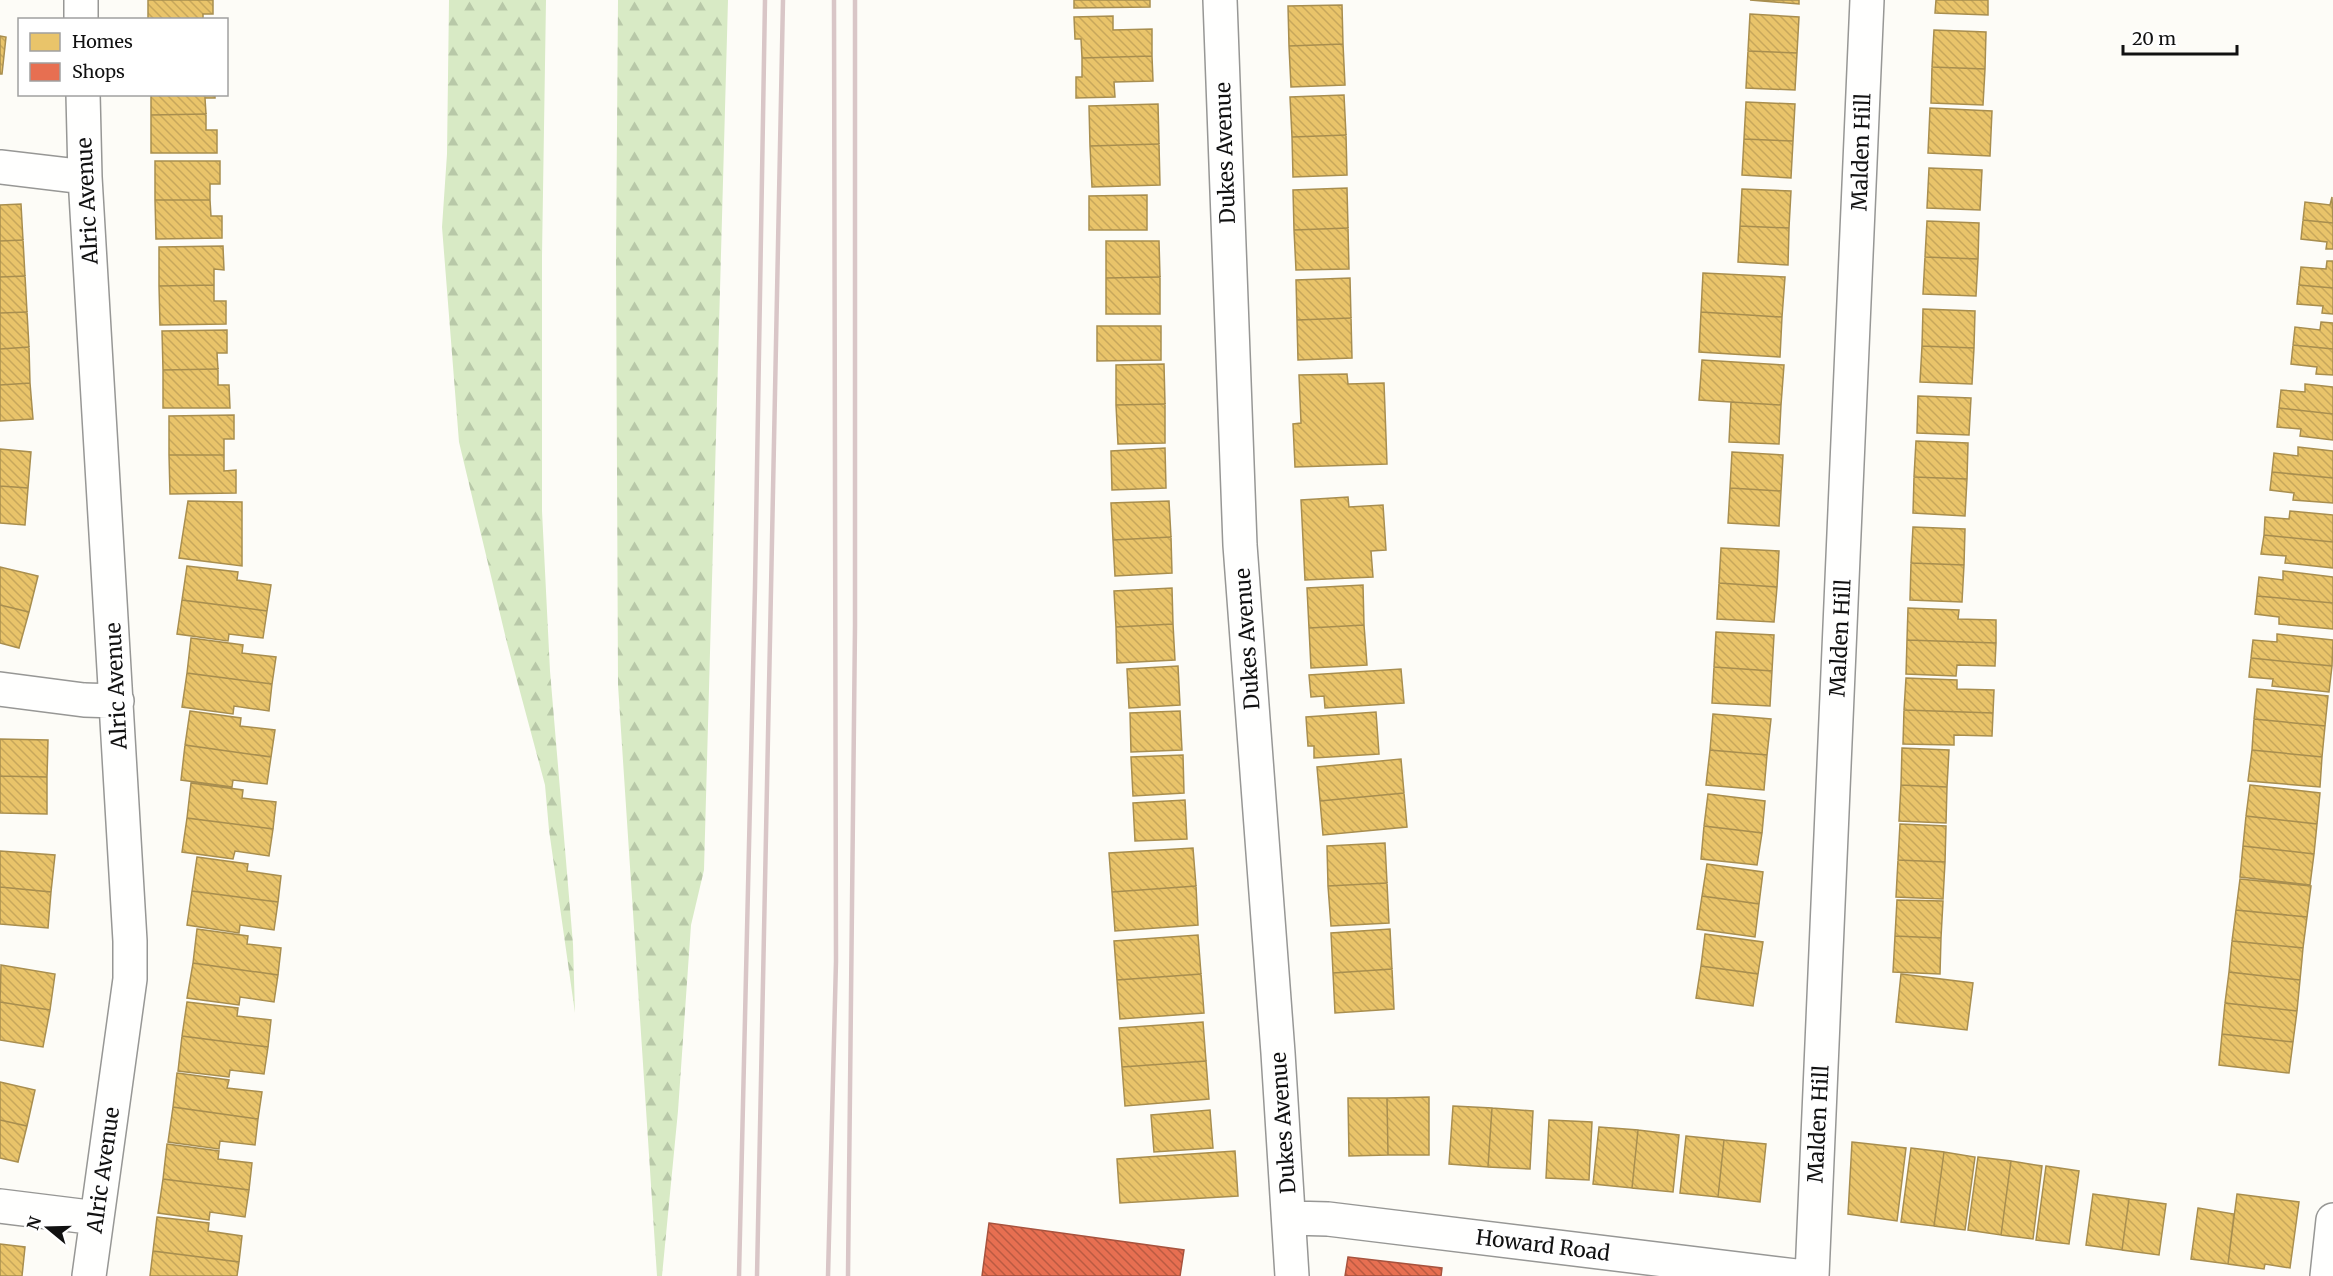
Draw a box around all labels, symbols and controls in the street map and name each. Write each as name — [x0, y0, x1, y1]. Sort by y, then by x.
legend — [18, 18, 228, 96]
scale bar — [2123, 18, 2237, 56]
text: 20 m — [2132, 27, 2176, 50]
text: Homes — [72, 30, 133, 53]
text: Shops — [72, 60, 125, 83]
street label: Dukes Avenue — [1209, 82, 1241, 224]
street label: Malden Hill — [1845, 92, 1877, 211]
street label: Alric Avenue — [70, 137, 104, 266]
street label: Dukes Avenue — [1229, 567, 1265, 711]
street label: Malden Hill — [1823, 578, 1857, 698]
street label: Alric Avenue — [99, 622, 133, 751]
street label: Dukes Avenue — [1265, 1051, 1301, 1195]
street label: Malden Hill — [1801, 1064, 1835, 1184]
street label: Alric Avenue — [81, 1105, 125, 1236]
north arrow — [18, 1198, 78, 1258]
text: N — [22, 1214, 45, 1232]
street label: Howard Road — [1474, 1223, 1612, 1267]

